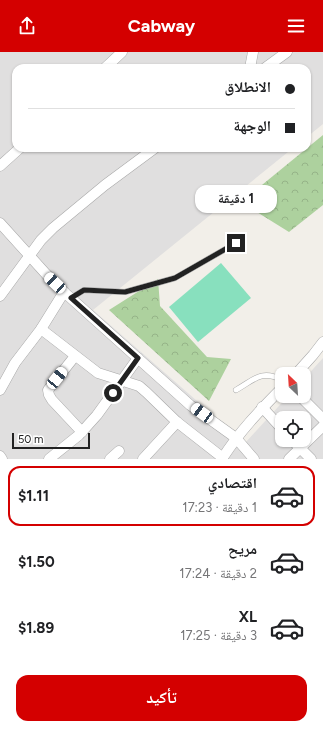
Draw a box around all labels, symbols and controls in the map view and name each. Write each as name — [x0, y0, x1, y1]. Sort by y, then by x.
icon: share — [16, 15, 38, 37]
text: Cabway — [128, 15, 195, 37]
icon: menu — [285, 15, 307, 37]
text: الانطلاق — [225, 78, 271, 96]
text: الوجهة — [233, 117, 271, 135]
callout: 1 دقيقة — [195, 185, 277, 213]
text: 1 دقيقة — [218, 191, 254, 206]
route end — [227, 234, 245, 252]
car — [42, 270, 68, 296]
car — [45, 365, 69, 391]
north arrow — [275, 367, 311, 403]
map controls — [275, 367, 311, 447]
route start — [104, 384, 122, 402]
car — [189, 401, 215, 425]
button: locate — [275, 411, 311, 447]
scale bar — [12, 431, 90, 450]
text: 50 m — [18, 433, 43, 446]
text: اقتصادي — [208, 474, 257, 492]
icon: car — [269, 478, 305, 514]
text: $1.11 — [18, 487, 49, 505]
text: 1 دقيقة · 17:23 — [182, 500, 257, 515]
text: مريح — [228, 540, 257, 558]
icon: car — [269, 544, 305, 580]
text: $1.50 — [18, 553, 55, 571]
text: 2 دقيقة · 17:24 — [179, 566, 257, 581]
text: XL — [239, 608, 257, 626]
icon: car — [269, 610, 305, 646]
text: $1.89 — [18, 619, 54, 637]
text: 3 دقيقة · 17:25 — [180, 628, 257, 643]
button: تأكيد — [16, 675, 307, 721]

